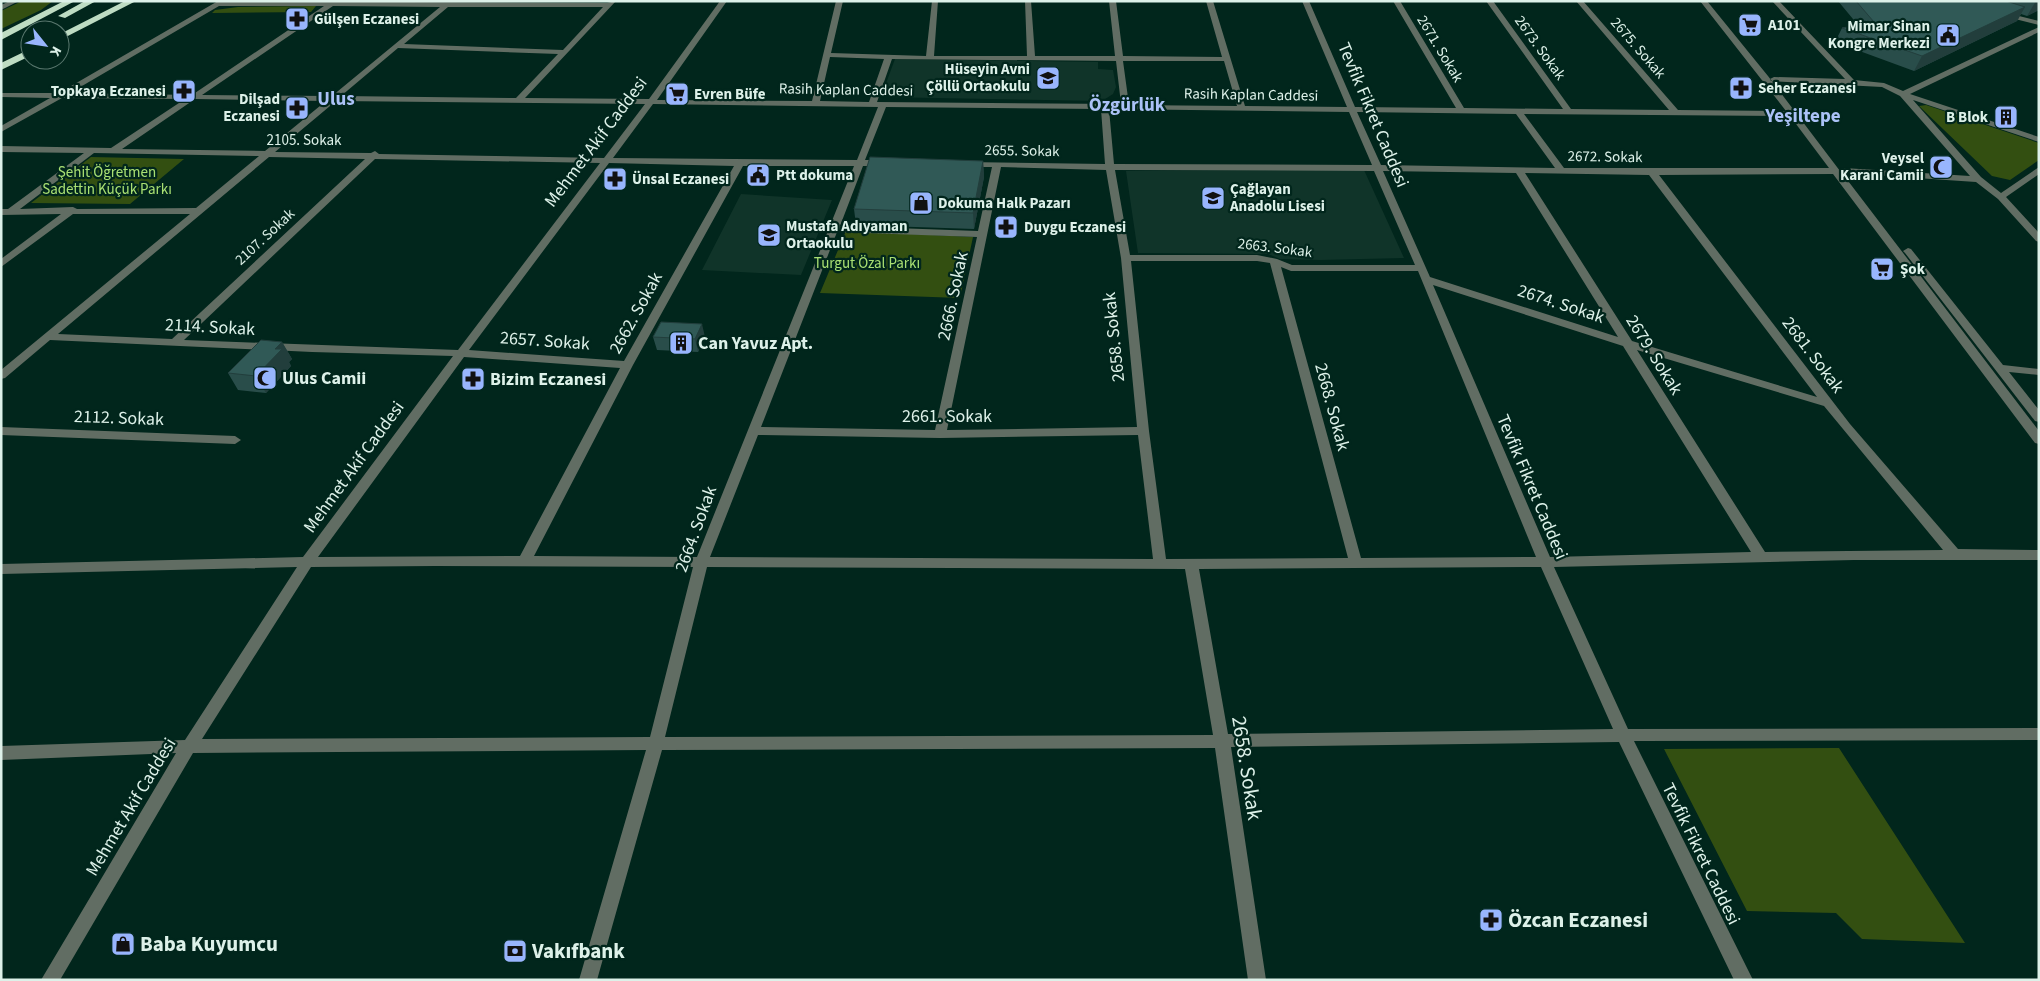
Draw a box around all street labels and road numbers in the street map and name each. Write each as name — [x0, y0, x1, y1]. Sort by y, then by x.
street label: 2671. Sokak — [1412, 11, 1469, 87]
street label: 2673. Sokak — [1509, 12, 1571, 85]
street label: 2675. Sokak — [1605, 13, 1671, 84]
street label: Tevfik Fikret Caddesi — [1331, 39, 1415, 191]
street label: Mehmet Akif Caddesi — [539, 72, 653, 212]
street label: Rasih Kaplan Caddesi — [779, 78, 913, 102]
street label: Rasih Kaplan Caddesi — [1184, 83, 1318, 107]
street label: 2105. Sokak — [267, 130, 342, 151]
street label: 2655. Sokak — [984, 140, 1060, 162]
street label: 2672. Sokak — [1567, 146, 1643, 168]
street label: 2107. Sokak — [230, 203, 300, 270]
street label: 2663. Sokak — [1237, 233, 1314, 263]
street label: 2666. Sokak — [931, 249, 975, 343]
street label: 2662. Sokak — [603, 268, 669, 358]
street label: 2674. Sokak — [1514, 278, 1608, 330]
street label: 2658. Sokak — [1097, 291, 1131, 383]
street label: 2679. Sokak — [1620, 310, 1688, 400]
street label: 2114. Sokak — [164, 312, 256, 342]
street label: 2681. Sokak — [1776, 312, 1850, 399]
street label: 2657. Sokak — [499, 325, 591, 357]
street label: 2668. Sokak — [1308, 360, 1356, 454]
street label: Mehmet Akif Caddesi — [298, 396, 410, 538]
street label: 2112. Sokak — [74, 404, 164, 432]
street label: 2661. Sokak — [902, 404, 992, 429]
street label: Tevfik Fikret Caddesi — [1490, 411, 1574, 563]
street label: 2664. Sokak — [669, 482, 723, 576]
street label: 2658. Sokak — [1224, 714, 1270, 823]
street label: Mehmet Akif Caddesi — [80, 733, 182, 881]
street label: Tevfik Fikret Caddesi — [1656, 779, 1746, 929]

